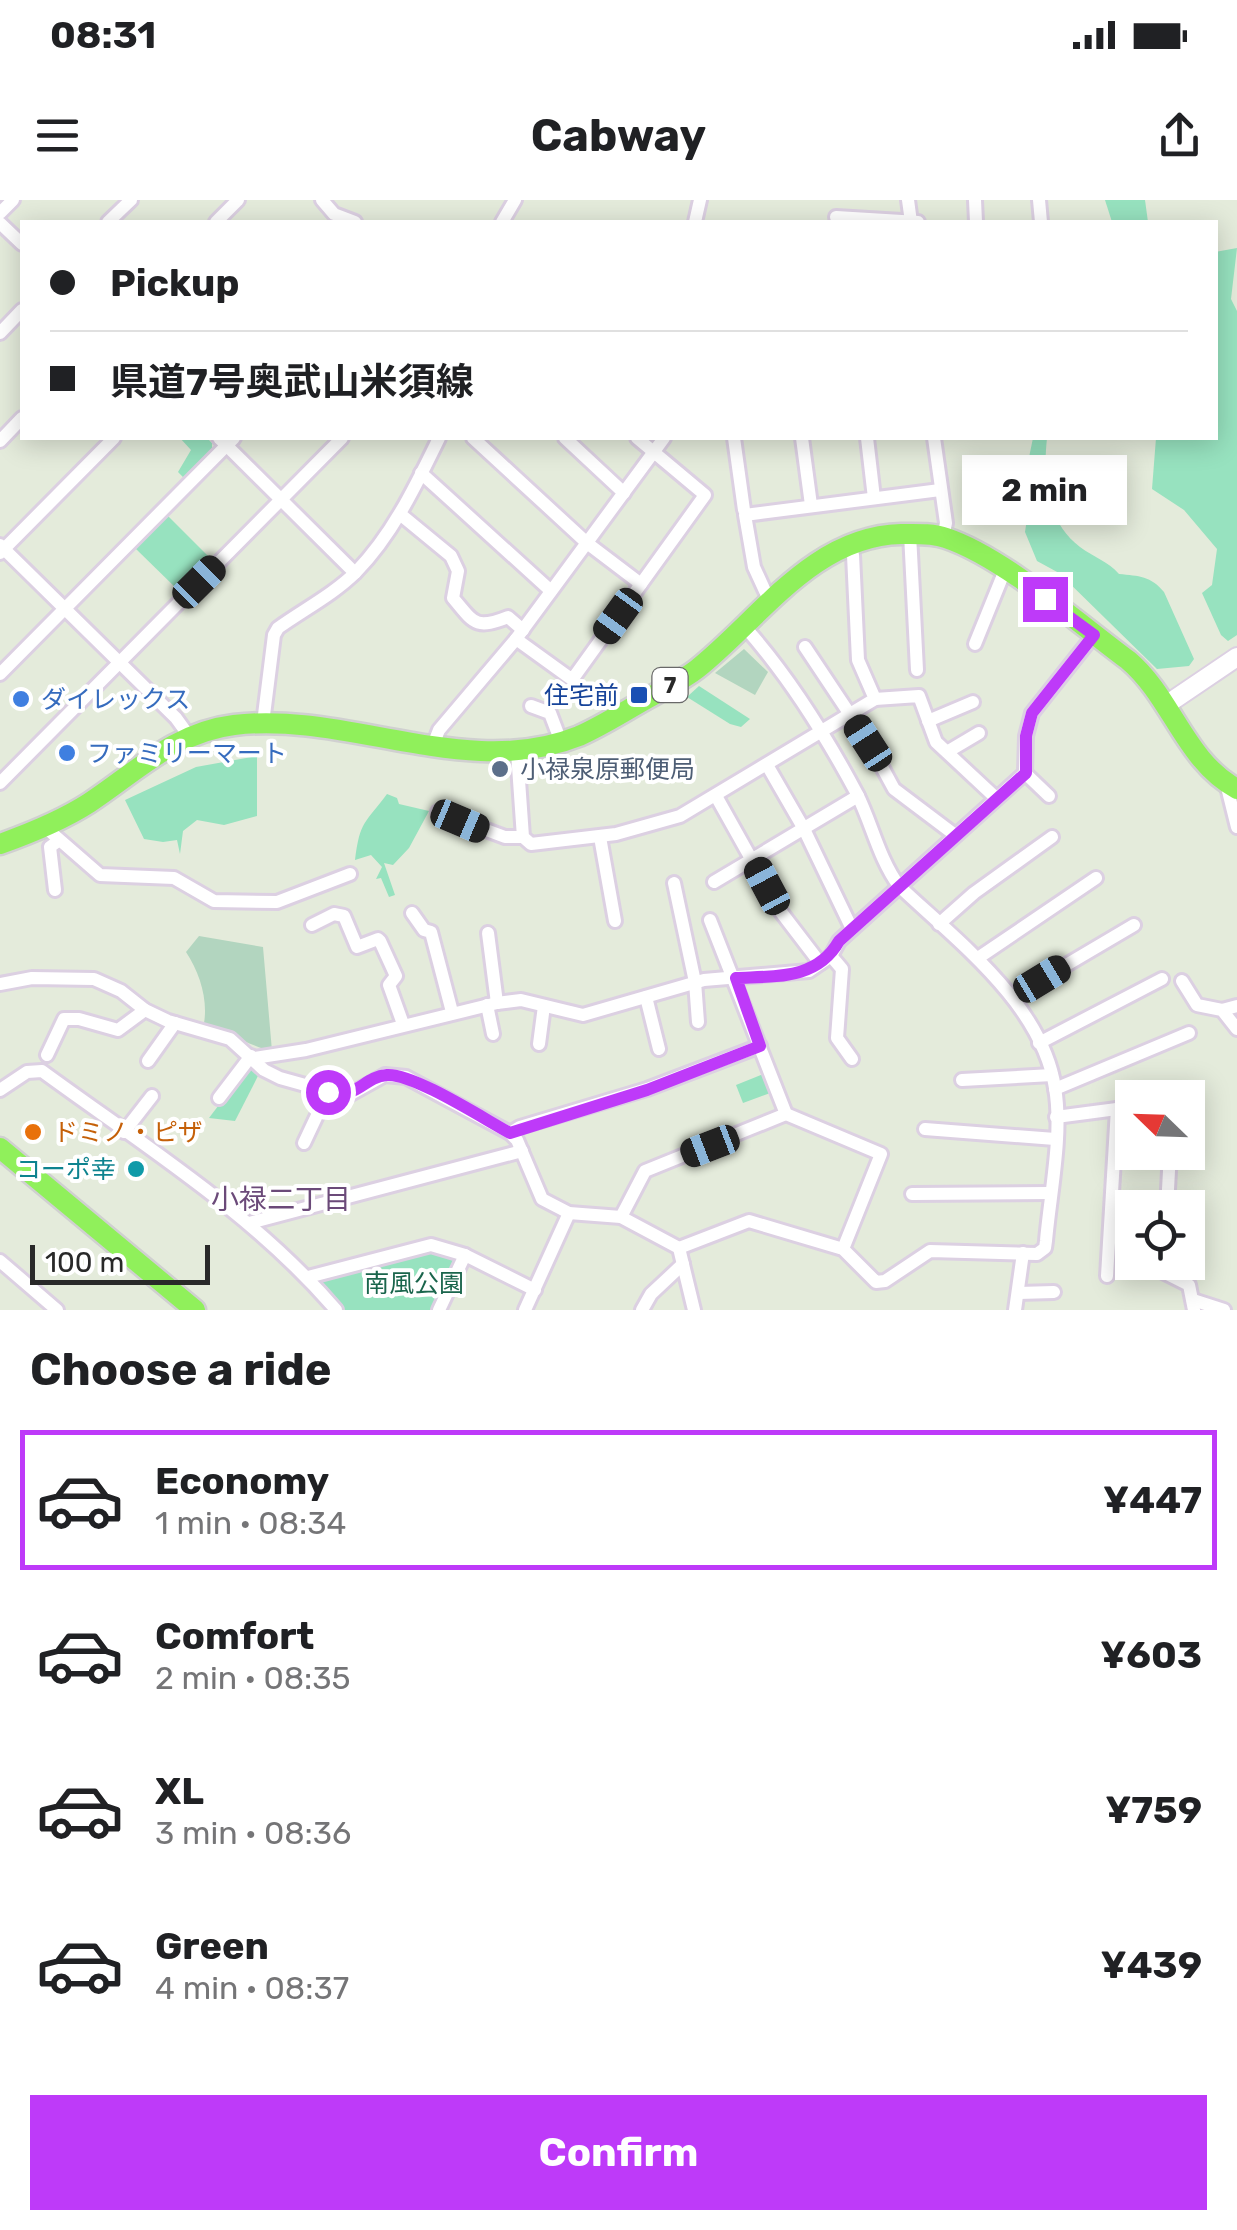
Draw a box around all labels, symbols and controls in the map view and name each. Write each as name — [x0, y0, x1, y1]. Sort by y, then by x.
text: 08:31 — [50, 12, 156, 58]
icon: menu — [30, 108, 85, 163]
icon: share — [1152, 108, 1207, 163]
text: Cabway — [531, 109, 706, 162]
text: Pickup — [110, 260, 239, 306]
text: 県道7号奥武山米須線 — [110, 359, 474, 405]
callout: 2 min — [962, 454, 1128, 524]
text: 2 min — [1001, 471, 1088, 509]
car — [167, 550, 231, 614]
route end — [1023, 577, 1068, 622]
car — [588, 583, 648, 649]
road number: 7 — [652, 668, 688, 702]
place label: 住宅前 — [544, 681, 619, 710]
marker: 住宅前 — [628, 684, 650, 706]
place label: ダイレックス — [41, 685, 190, 714]
marker: ダイレックス — [10, 688, 32, 710]
car — [839, 710, 897, 776]
place label: ファミリーマート — [87, 739, 287, 768]
marker: ファミリーマート — [56, 742, 78, 764]
place label: 小禄泉原郵便局 — [520, 755, 695, 784]
marker: 小禄泉原郵便局 — [489, 758, 511, 780]
car — [427, 795, 493, 847]
car — [740, 852, 794, 920]
car — [1009, 951, 1075, 1007]
route start — [306, 1070, 351, 1115]
north arrow — [1115, 1080, 1205, 1170]
map controls — [1115, 1080, 1205, 1280]
place label: ドミノ・ピザ — [53, 1118, 203, 1147]
marker: ドミノ・ピザ — [22, 1121, 44, 1143]
car — [677, 1121, 743, 1171]
place label: コーポ幸 — [16, 1155, 116, 1184]
marker: コーポ幸 — [125, 1158, 147, 1180]
district label: 小禄二丁目 — [211, 1183, 351, 1216]
button: locate — [1115, 1190, 1205, 1280]
scale bar — [30, 1240, 210, 1284]
text: 100 m — [45, 1246, 124, 1279]
park label: 南風公園 — [364, 1269, 464, 1298]
text: Choose a ride — [30, 1343, 332, 1396]
icon: car — [35, 1455, 125, 1545]
text: Economy — [155, 1458, 329, 1504]
text: ¥447 — [1103, 1477, 1202, 1523]
text: 1 min · 08:34 — [155, 1504, 346, 1542]
icon: car — [35, 1610, 125, 1700]
text: Comfort — [155, 1613, 314, 1659]
text: ¥603 — [1100, 1632, 1202, 1678]
text: 2 min · 08:35 — [155, 1659, 351, 1697]
icon: car — [35, 1765, 125, 1855]
text: XL — [155, 1768, 204, 1814]
text: ¥759 — [1105, 1787, 1202, 1833]
text: 3 min · 08:36 — [155, 1814, 351, 1852]
icon: car — [35, 1920, 125, 2010]
text: Green — [155, 1923, 269, 1969]
text: ¥439 — [1100, 1942, 1202, 1988]
text: 4 min · 08:37 — [155, 1969, 349, 2007]
button: Confirm — [30, 2095, 1207, 2210]

